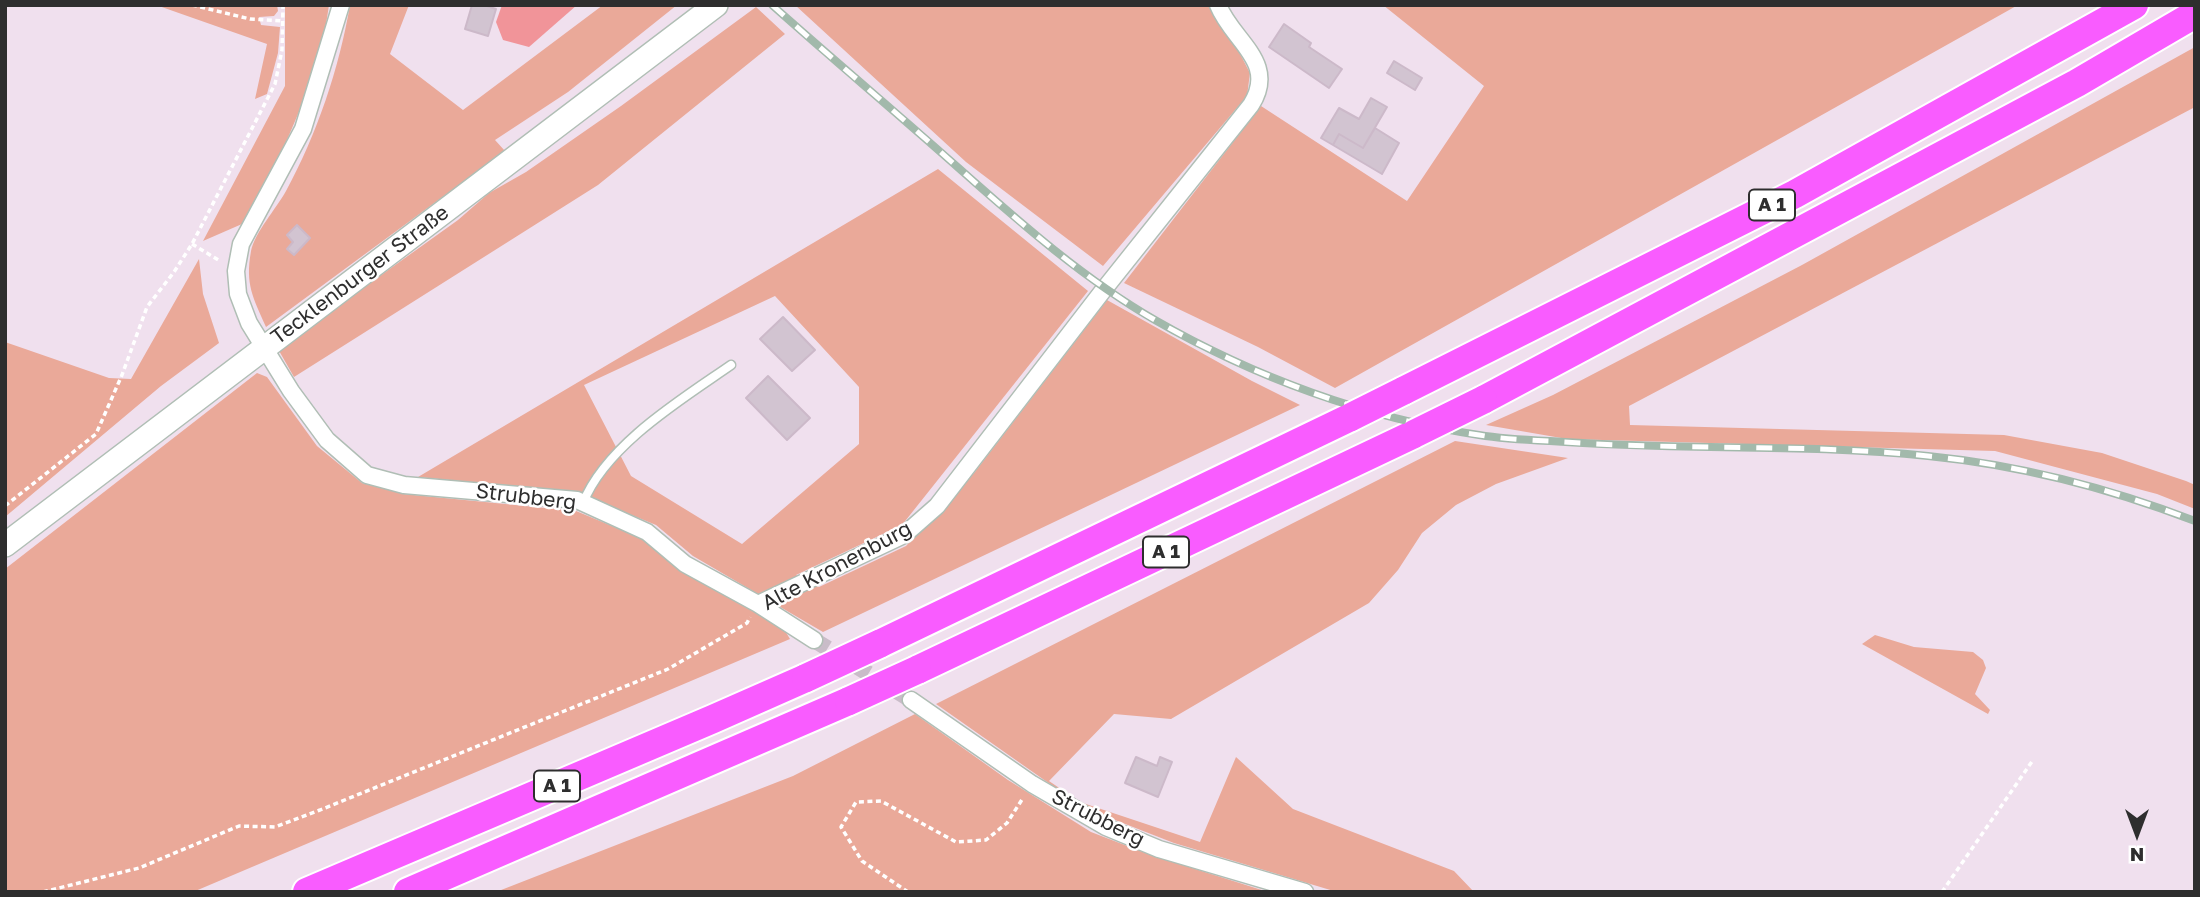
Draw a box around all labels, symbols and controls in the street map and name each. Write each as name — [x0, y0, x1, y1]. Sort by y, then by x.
road number: A 1 — [1749, 190, 1795, 220]
street label: Tecklenburger Straße — [266, 200, 454, 350]
street label: Strubberg — [474, 478, 578, 516]
street label: Alte Kronenburg — [758, 516, 916, 616]
road number: A 1 — [1143, 537, 1189, 568]
road number: A 1 — [534, 771, 580, 802]
street label: Strubberg — [1047, 784, 1149, 852]
north arrow — [2102, 799, 2172, 869]
text: N — [2130, 844, 2144, 867]

